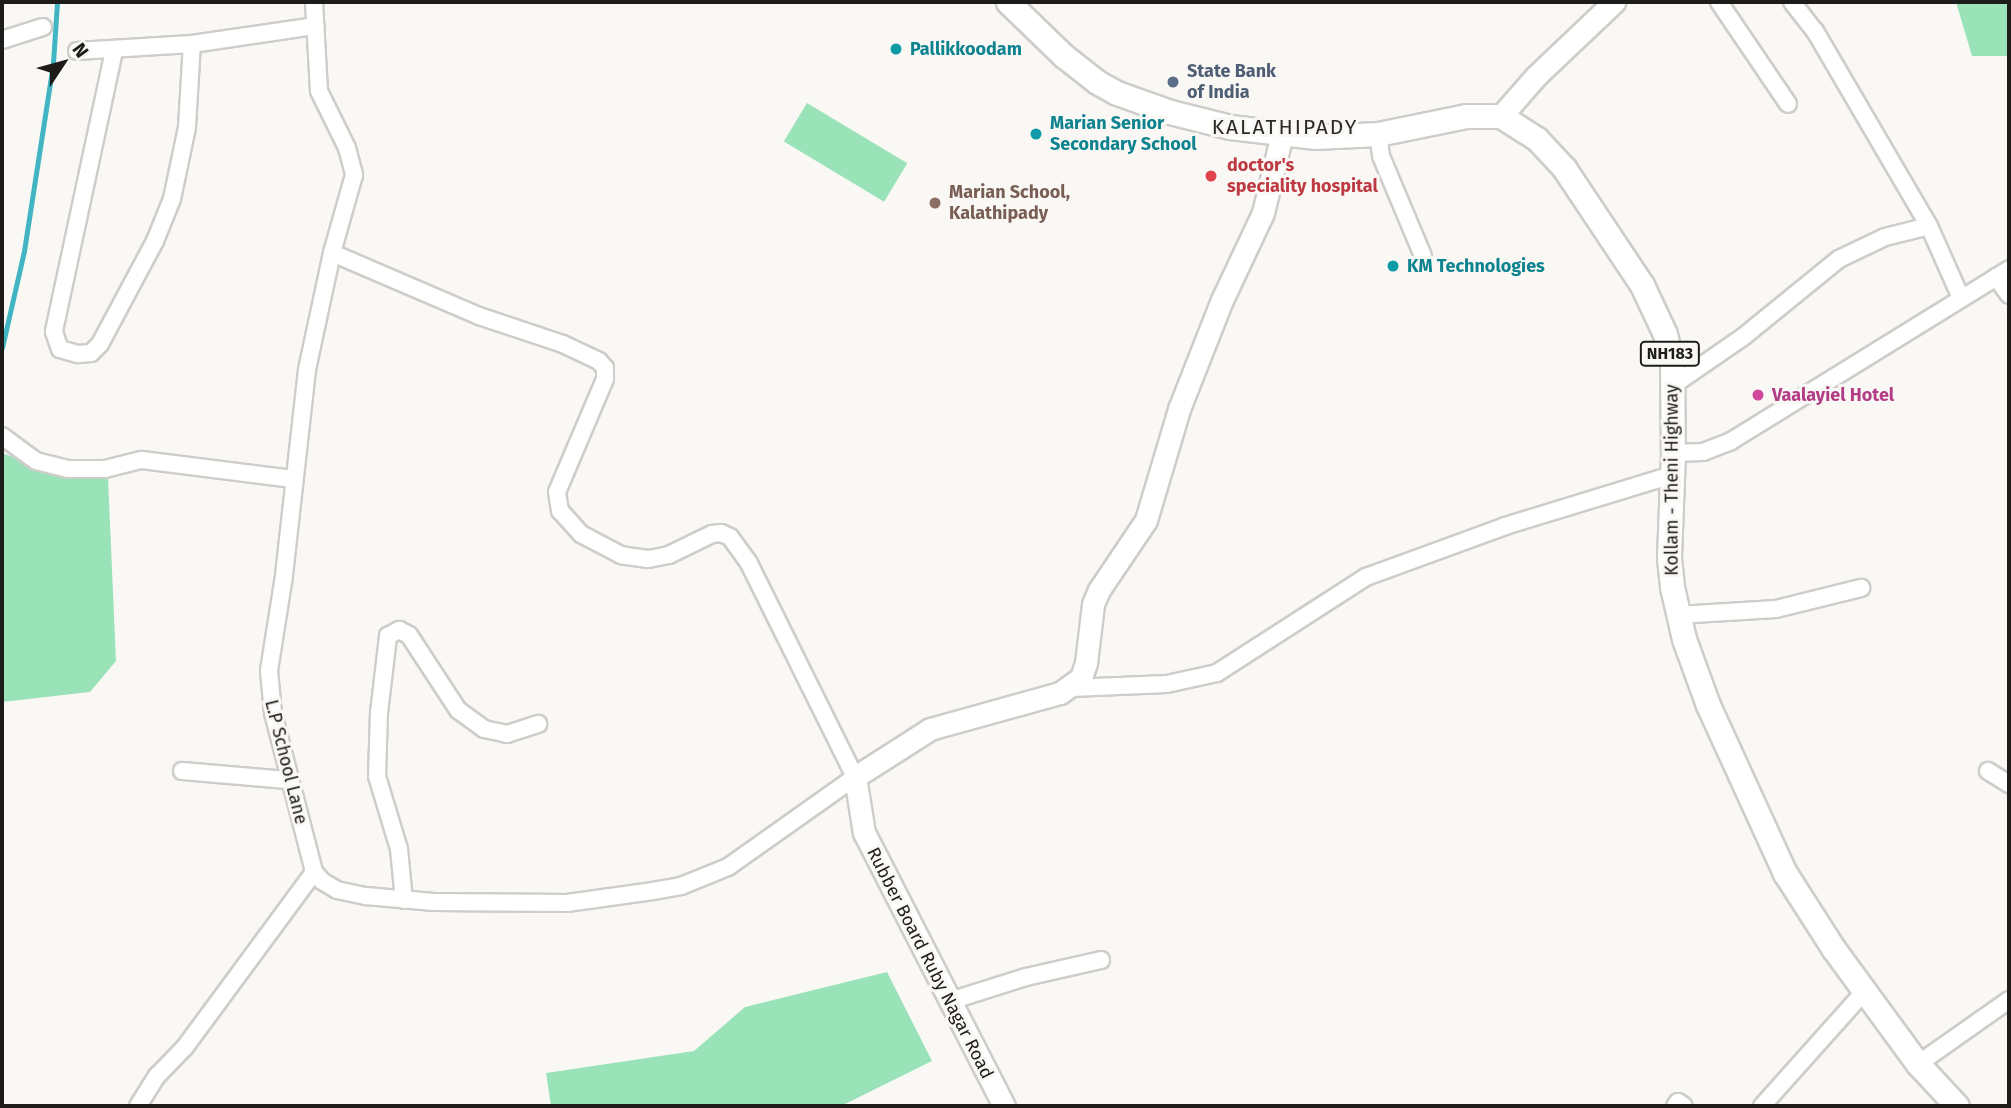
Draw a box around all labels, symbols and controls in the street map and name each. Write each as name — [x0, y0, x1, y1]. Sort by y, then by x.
north arrow — [28, 28, 98, 98]
text: N — [67, 38, 93, 62]
place label: Pallikkoodam — [910, 38, 1022, 60]
marker: Pallikkoodam — [888, 41, 904, 57]
place label: State Bank of India — [1187, 61, 1276, 104]
marker: State Bank of India — [1165, 74, 1181, 90]
place label: Marian Senior Secondary School — [1050, 113, 1197, 156]
district label: KALATHIPADY — [1213, 114, 1357, 140]
marker: Marian Senior Secondary School — [1028, 126, 1044, 142]
place label: doctor's speciality hospital — [1227, 155, 1378, 198]
marker: doctor's speciality hospital — [1201, 166, 1221, 186]
place label: Marian School, Kalathipady — [949, 182, 1070, 224]
marker: Marian School, Kalathipady — [927, 195, 943, 211]
place label: KM Technologies — [1407, 255, 1545, 277]
marker: KM Technologies — [1385, 258, 1401, 274]
road number: NH183 — [1638, 342, 1702, 366]
street label: Kollam - Theni Highway — [1661, 384, 1683, 576]
place label: Vaalayiel Hotel — [1772, 384, 1894, 406]
marker: Vaalayiel Hotel — [1750, 387, 1766, 403]
street label: L.P School Lane — [260, 698, 312, 826]
street label: Rubber Board Ruby Nagar Road — [862, 844, 998, 1082]

